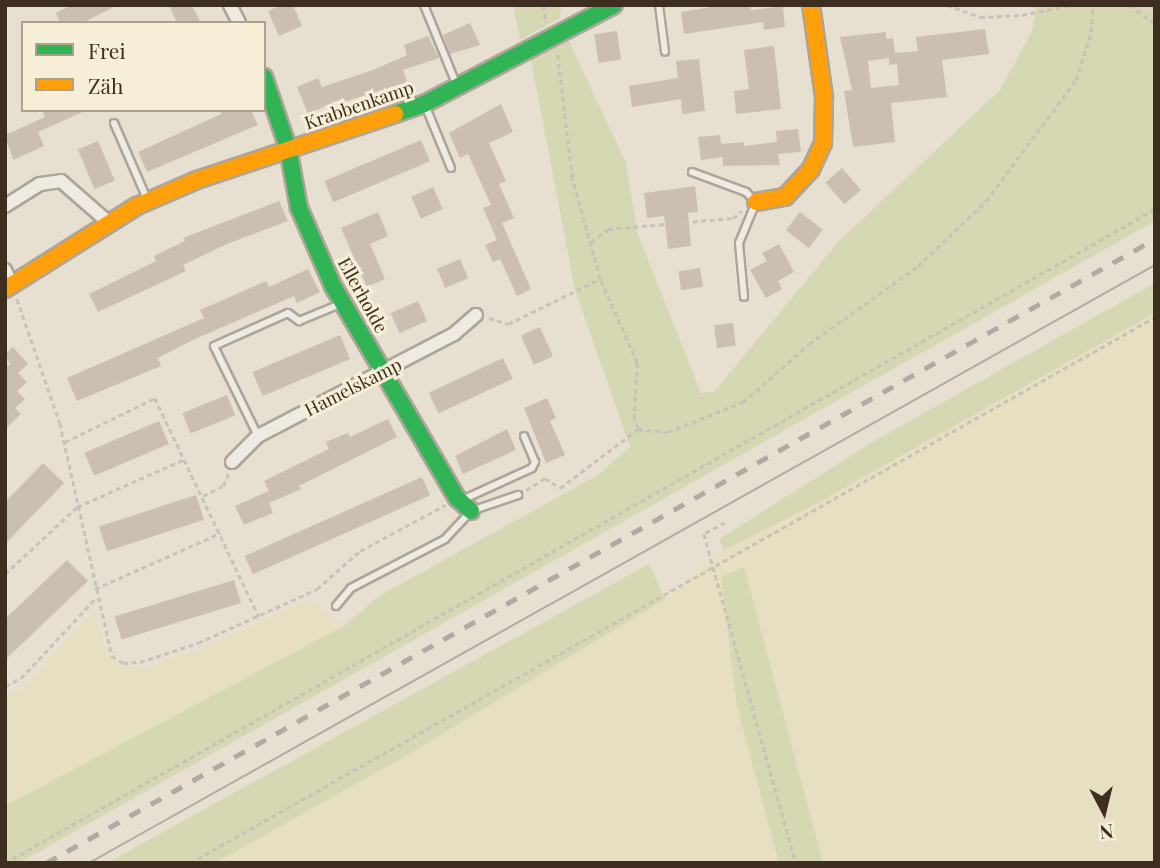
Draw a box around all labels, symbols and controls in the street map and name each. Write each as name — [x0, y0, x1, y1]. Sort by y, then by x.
legend — [21, 21, 266, 112]
text: Frei — [88, 36, 126, 64]
text: Zäh — [88, 71, 123, 99]
street label: Krabbenkamp — [302, 76, 416, 134]
street label: Ellerholde — [334, 254, 392, 336]
street label: Hamelskamp — [301, 353, 405, 421]
north arrow — [1069, 777, 1139, 847]
text: N — [1098, 819, 1115, 847]

